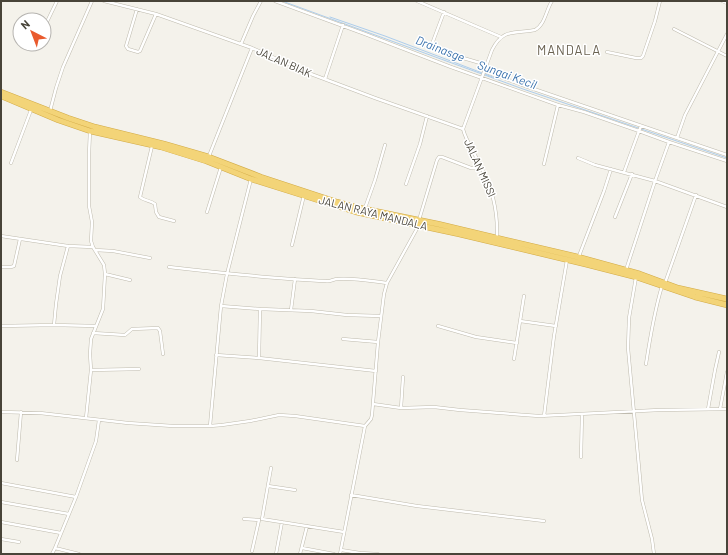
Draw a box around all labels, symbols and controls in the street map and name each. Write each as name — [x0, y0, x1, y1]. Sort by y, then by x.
north arrow — [12, 12, 52, 52]
text: N — [18, 17, 32, 31]
water label: Drainasge — [414, 32, 467, 64]
district label: MANDALA — [537, 42, 601, 58]
street label: JALAN BIAK — [255, 44, 314, 80]
water label: Sungai Kecil — [476, 57, 539, 91]
street label: JALAN MISSI — [462, 137, 499, 199]
street label: JALAN RAYA MANDALA — [317, 193, 429, 232]

